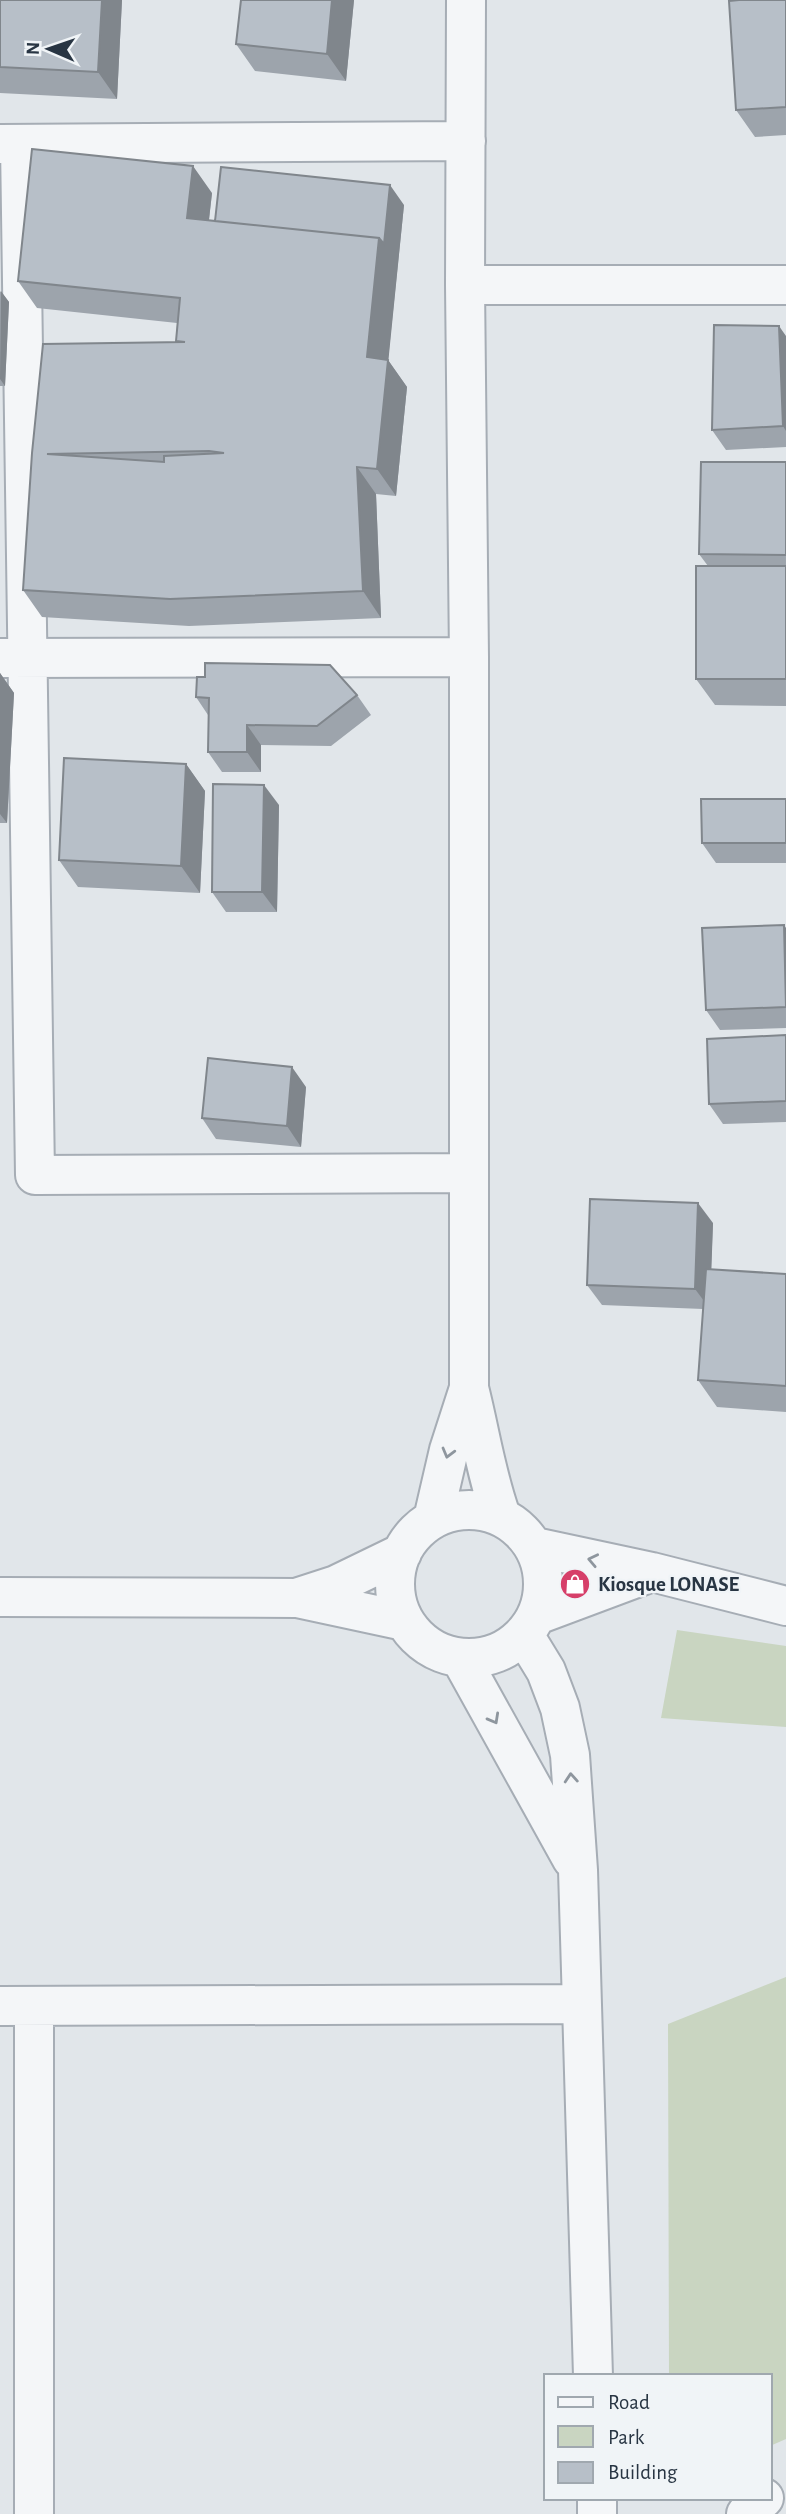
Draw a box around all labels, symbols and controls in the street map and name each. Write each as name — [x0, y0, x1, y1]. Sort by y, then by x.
north arrow — [14, 14, 84, 84]
text: N — [24, 42, 43, 55]
one-way arrow — [442, 1447, 456, 1459]
one-way arrow — [587, 1553, 599, 1568]
shop icon: Kiosque LONASE — [558, 1567, 592, 1601]
place label: Kiosque LONASE — [598, 1574, 740, 1595]
one-way arrow — [486, 1711, 499, 1724]
one-way arrow — [564, 1772, 579, 1783]
legend — [544, 2374, 772, 2500]
text: Road — [608, 2392, 650, 2413]
text: Park — [608, 2427, 645, 2448]
text: Building — [608, 2462, 678, 2483]

